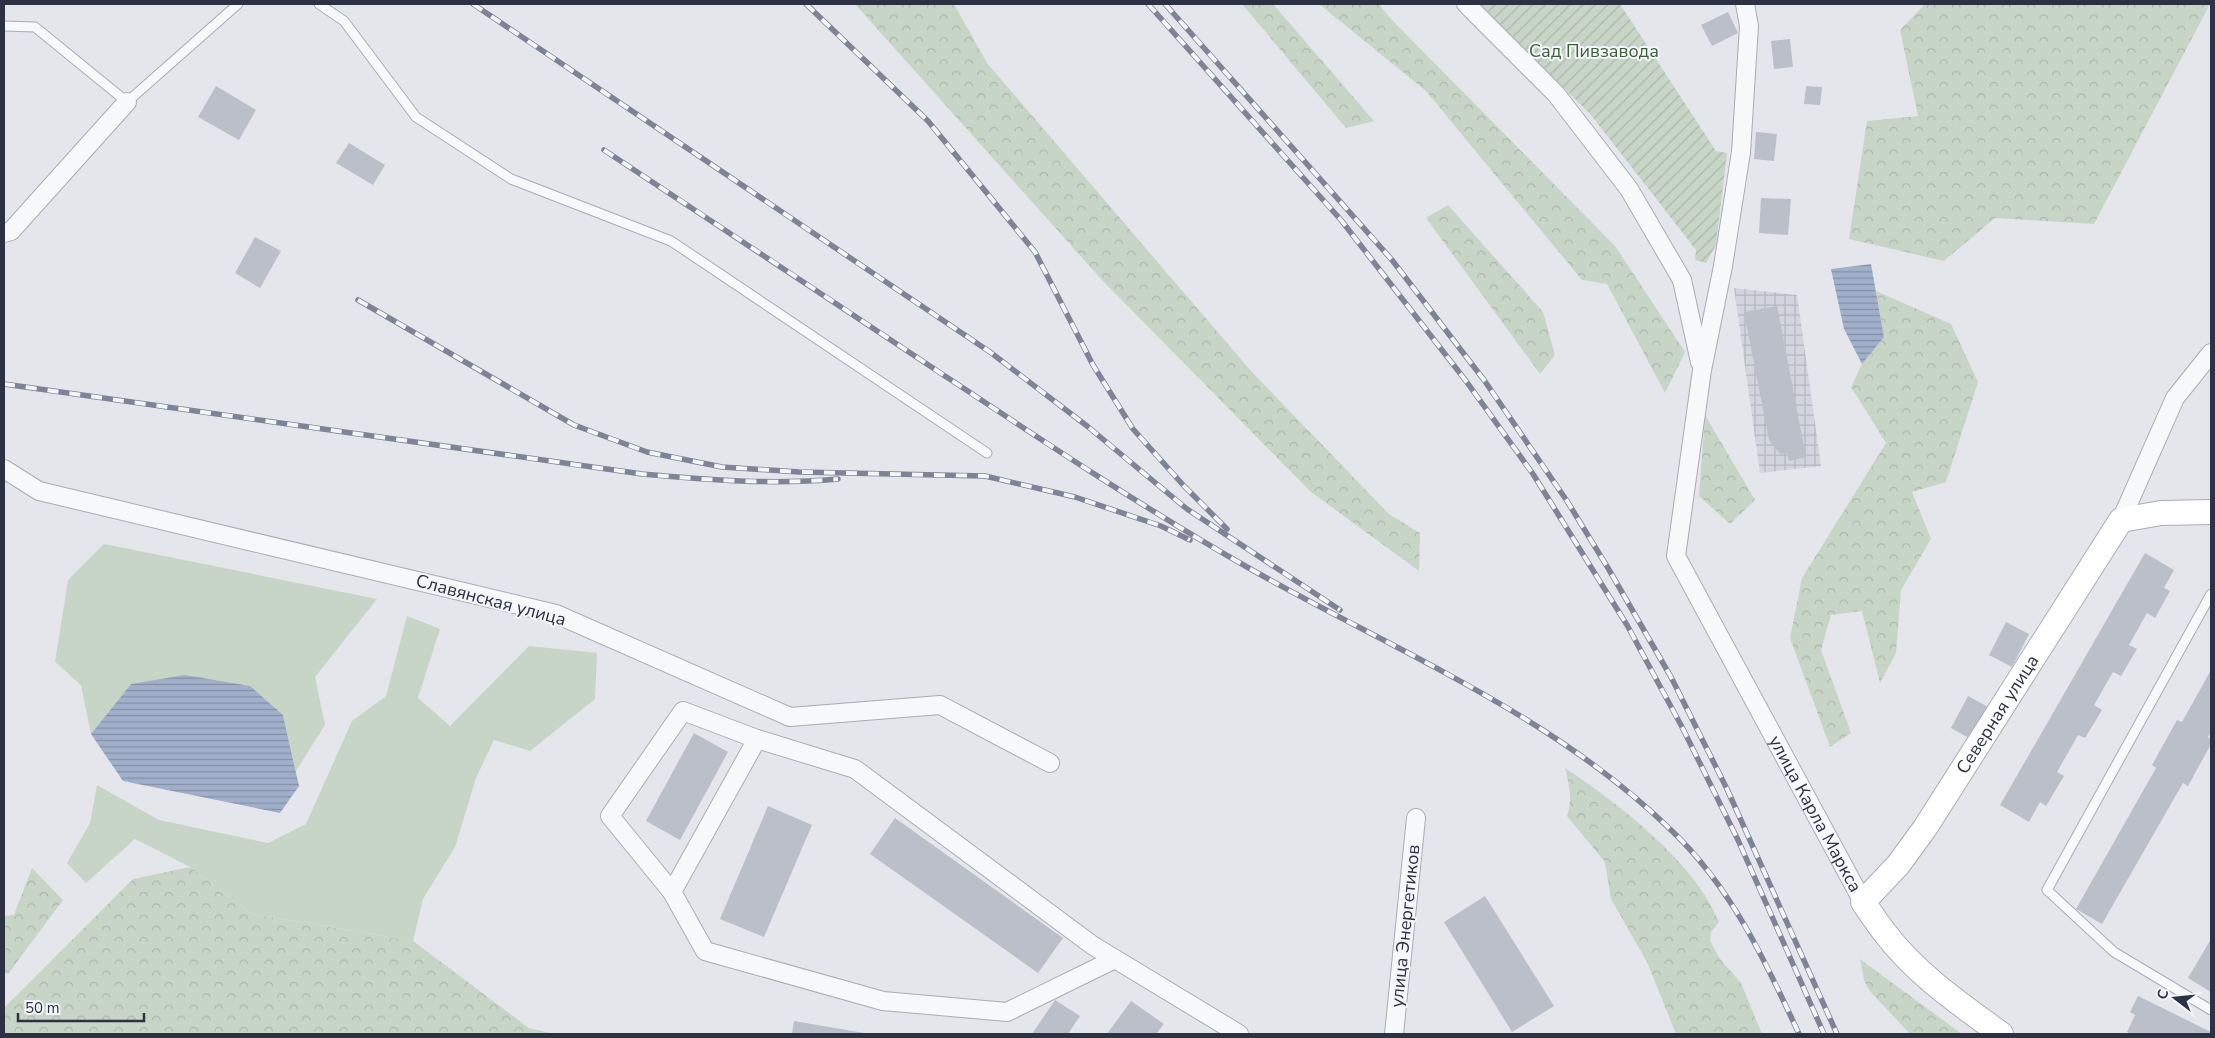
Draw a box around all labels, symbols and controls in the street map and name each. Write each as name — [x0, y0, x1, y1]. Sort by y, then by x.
park label: Сад Пивзавода — [1529, 39, 1659, 63]
street label: Славянская улица — [413, 568, 569, 632]
street label: Северная улица — [1951, 650, 2044, 778]
street label: улица Карла Маркса — [1763, 731, 1867, 896]
street label: улица Энергетиков — [1385, 843, 1425, 1009]
north arrow — [2150, 973, 2200, 1023]
text: С — [2153, 987, 2174, 1002]
scale bar — [18, 990, 144, 1022]
text: 50 m — [25, 998, 60, 1018]

